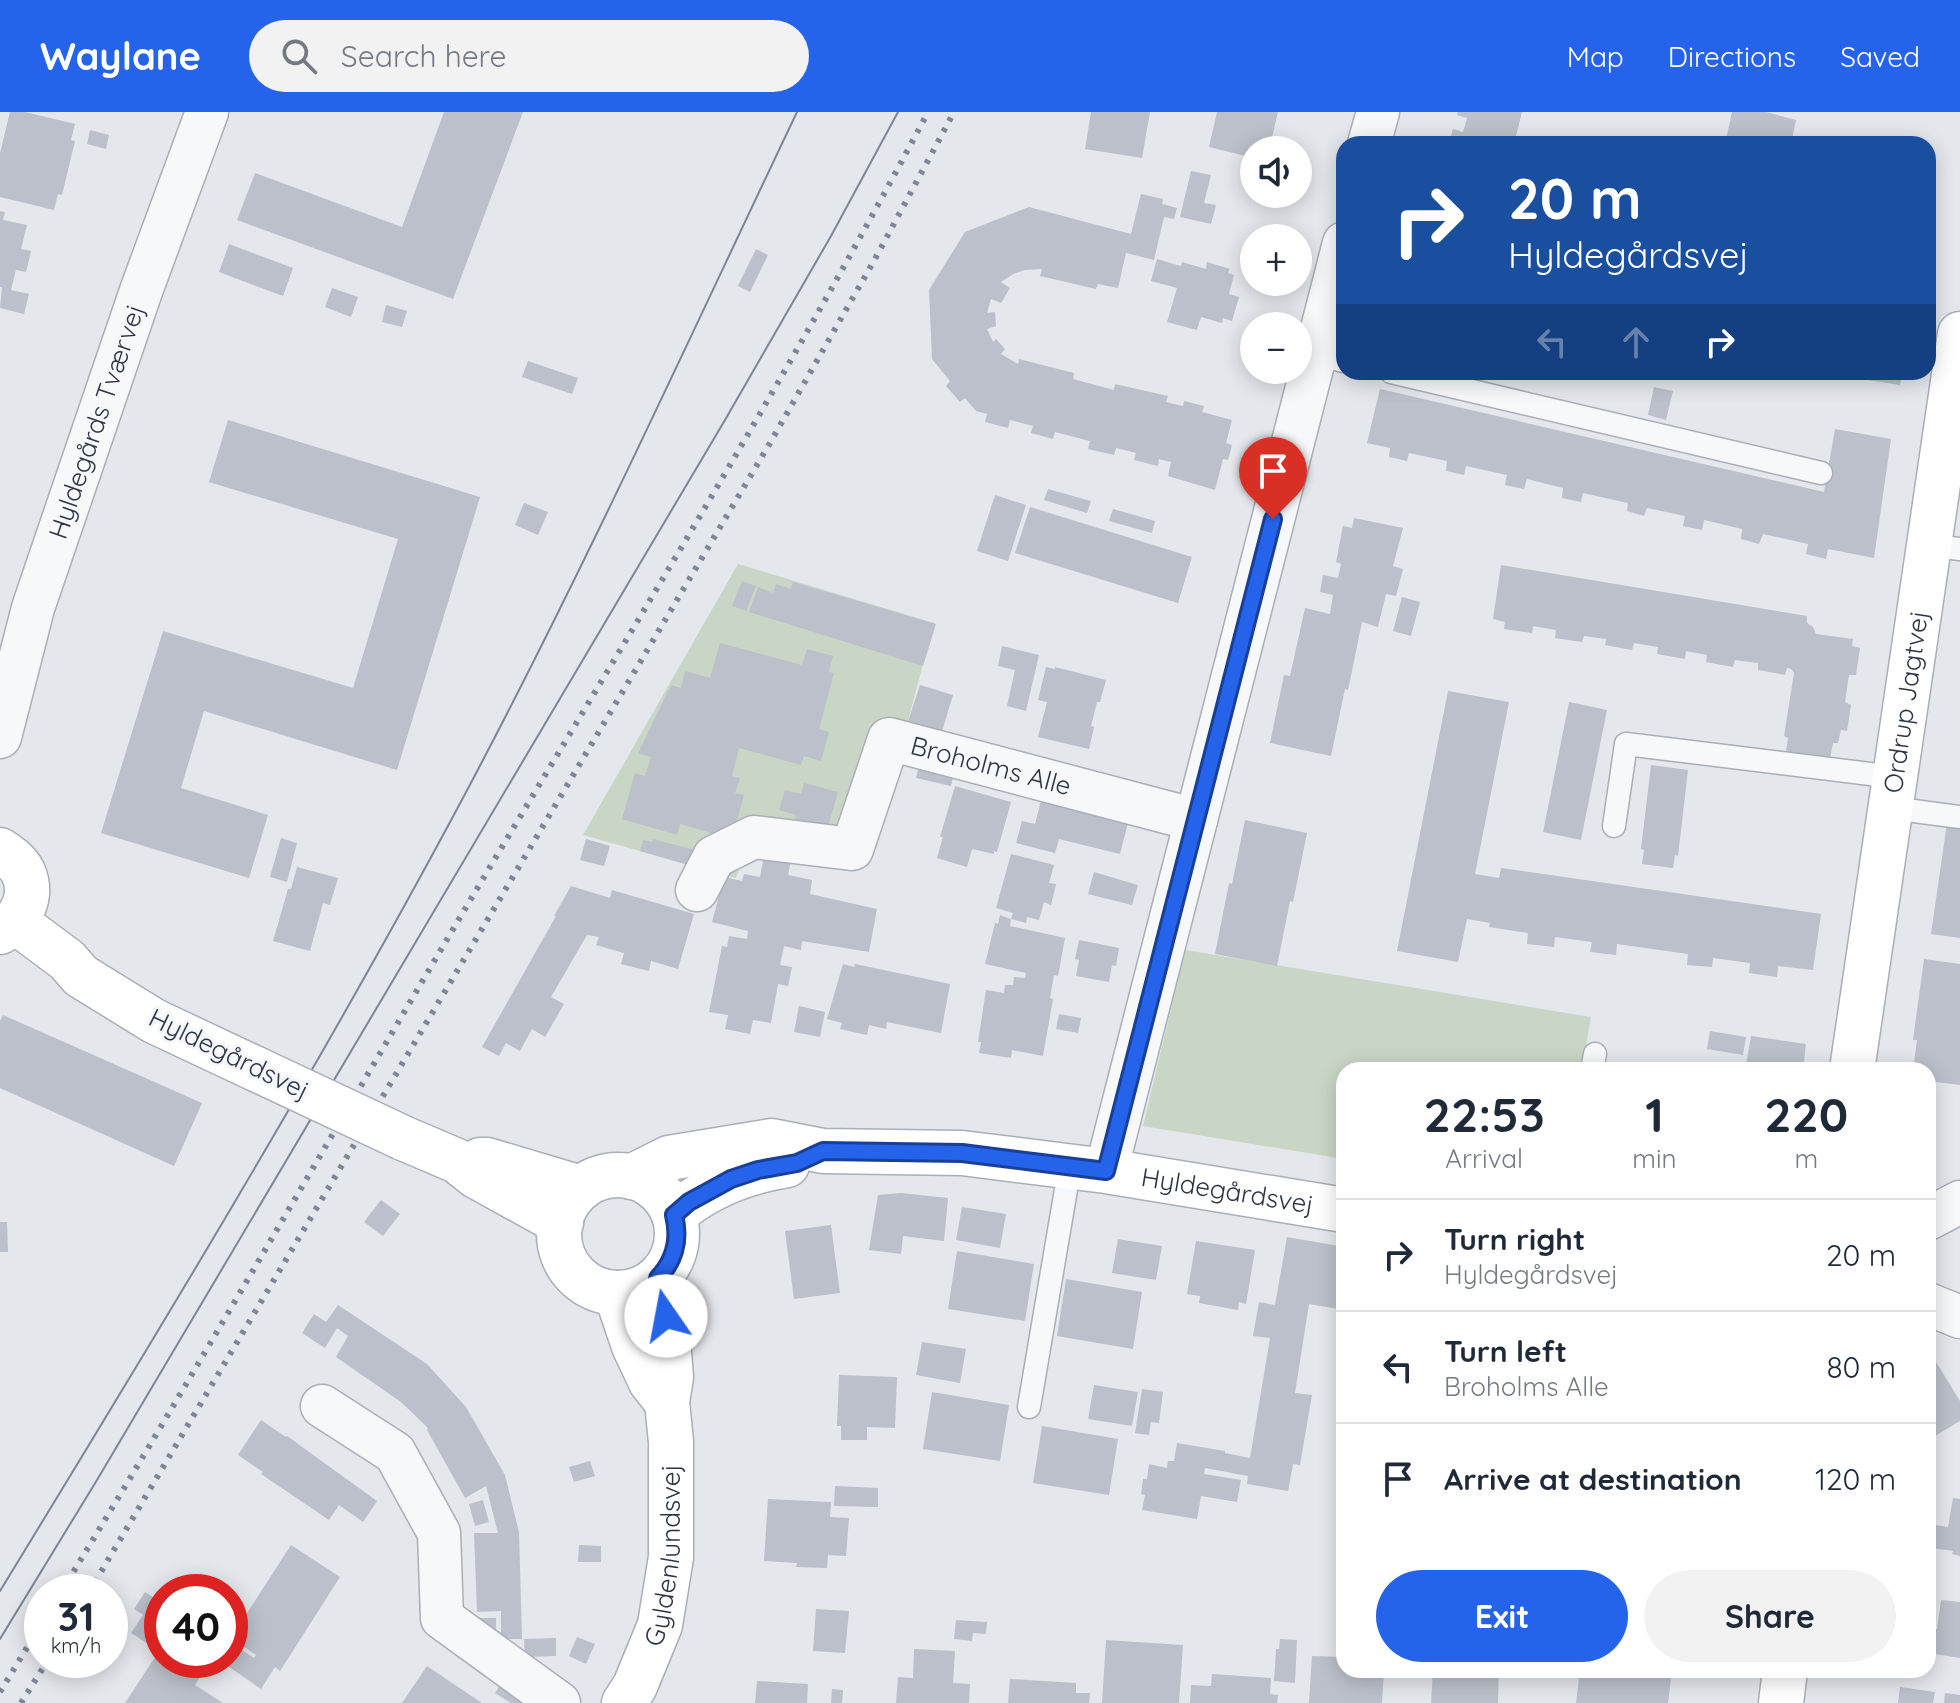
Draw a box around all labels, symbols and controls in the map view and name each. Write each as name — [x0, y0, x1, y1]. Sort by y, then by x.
search box — [249, 20, 809, 92]
text: Waylane — [40, 32, 201, 80]
icon: search — [277, 34, 321, 78]
text: Search here — [341, 37, 506, 75]
text: Map — [1567, 39, 1624, 74]
text: Directions — [1668, 39, 1796, 74]
text: Saved — [1840, 39, 1920, 74]
map controls — [1240, 136, 1312, 384]
button: sound — [1240, 136, 1312, 208]
text: 20 m — [1508, 163, 1642, 233]
icon: right — [1376, 168, 1480, 272]
button: + — [1240, 224, 1312, 296]
text: Hyldegårdsvej — [1508, 232, 1749, 277]
street label: Hyldegårds Tværvej — [41, 300, 151, 543]
button: − — [1240, 312, 1312, 384]
icon: left — [1530, 320, 1574, 364]
icon: ahead — [1614, 320, 1658, 364]
icon: right — [1698, 320, 1742, 364]
pin — [1239, 437, 1307, 519]
icon: arrive — [1251, 449, 1295, 493]
street label: Ordrup Jagtvej — [1876, 609, 1935, 795]
street label: Broholms Alle — [907, 728, 1075, 802]
street label: Hyldegårdsvej — [144, 1001, 315, 1107]
text: 22:53 — [1424, 1084, 1545, 1144]
text: 1 — [1645, 1084, 1664, 1144]
text: 220 — [1764, 1084, 1848, 1144]
text: Arrival — [1445, 1142, 1523, 1175]
text: min — [1632, 1142, 1677, 1175]
text: m — [1794, 1142, 1818, 1175]
street label: Hyldegårdsvej — [1139, 1160, 1316, 1221]
text: Turn right — [1444, 1220, 1585, 1258]
icon: right — [1376, 1233, 1420, 1277]
text: 20 m — [1826, 1236, 1896, 1274]
text: Hyldegårdsvej — [1444, 1258, 1618, 1291]
position arrow — [624, 1274, 708, 1358]
text: Turn left — [1444, 1332, 1567, 1370]
icon: left — [1376, 1345, 1420, 1389]
text: 80 m — [1826, 1348, 1896, 1386]
text: Broholms Alle — [1444, 1370, 1609, 1403]
icon: arrive — [1376, 1457, 1420, 1501]
text: Arrive at destination — [1444, 1460, 1742, 1498]
text: 120 m — [1815, 1460, 1896, 1498]
street label: Gyldenlundsvej — [636, 1465, 687, 1651]
button: Exit — [1376, 1570, 1628, 1662]
button: Share — [1644, 1570, 1896, 1662]
speed limit sign: 40 — [144, 1574, 248, 1678]
text: 31 — [57, 1591, 95, 1641]
text: km/h — [51, 1633, 101, 1658]

